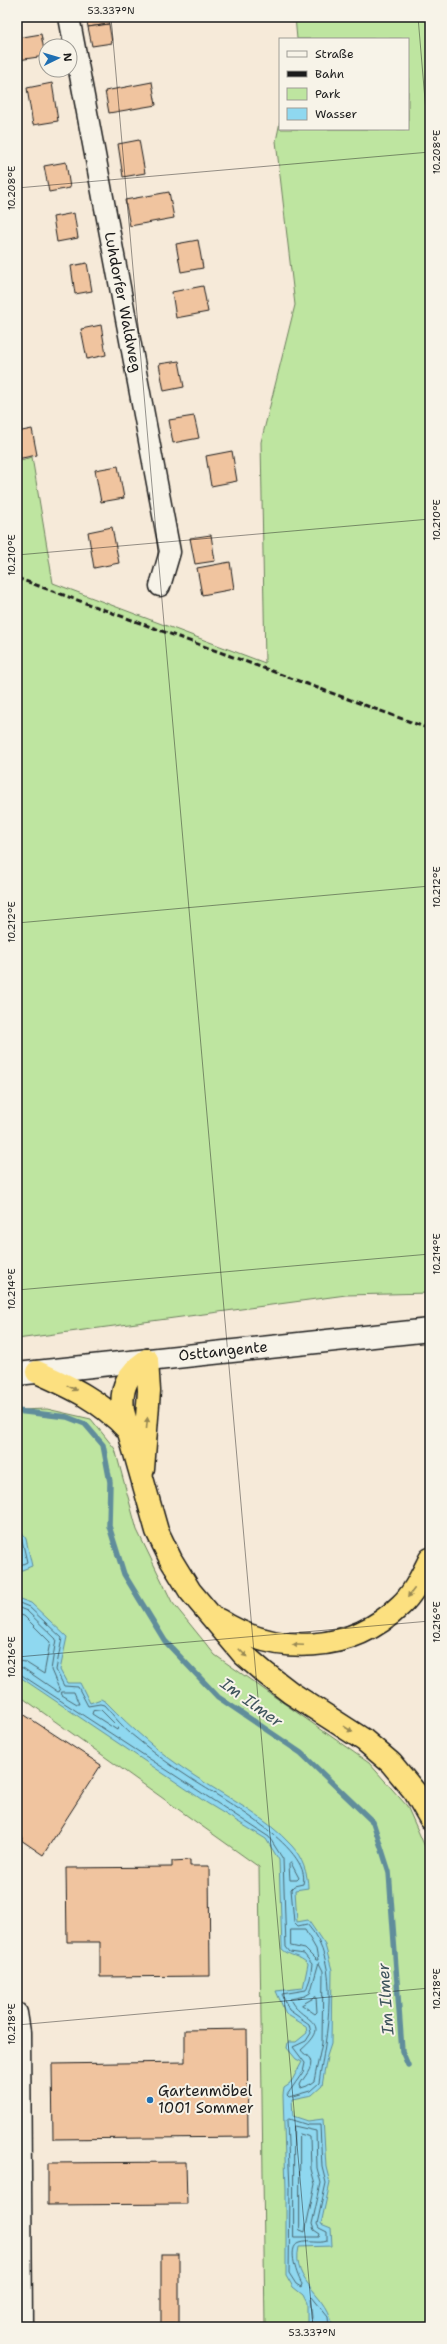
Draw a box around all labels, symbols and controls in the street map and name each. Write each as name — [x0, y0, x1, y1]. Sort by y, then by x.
text: 53.337°N — [87, 4, 135, 17]
north arrow — [38, 38, 78, 78]
legend — [279, 38, 409, 130]
text: Straße — [315, 46, 354, 62]
text: N — [60, 52, 75, 62]
text: Bahn — [315, 66, 344, 82]
text: Park — [315, 86, 341, 102]
text: Wasser — [315, 106, 357, 122]
text: 10.208°E — [430, 130, 443, 174]
text: 10.208°E — [5, 166, 18, 210]
street label: Luhdorfer Waldweg — [100, 230, 146, 374]
text: 10.210°E — [430, 499, 443, 541]
text: 10.210°E — [5, 534, 18, 576]
text: 10.212°E — [430, 866, 443, 908]
text: 10.212°E — [5, 901, 18, 943]
text: 10.214°E — [430, 1233, 443, 1275]
text: 10.214°E — [5, 1268, 18, 1310]
street label: Osttangente — [177, 1336, 269, 1366]
one-way arrow — [66, 1385, 78, 1391]
one-way arrow — [144, 1417, 150, 1429]
one-way arrow — [407, 1587, 415, 1598]
text: 10.216°E — [430, 1601, 443, 1643]
text: 10.216°E — [5, 1636, 18, 1678]
one-way arrow — [292, 1642, 304, 1649]
one-way arrow — [238, 1648, 248, 1658]
water label: Im Ilmer — [216, 1672, 287, 1732]
one-way arrow — [342, 1726, 354, 1733]
water label: Im Ilmer — [372, 1962, 399, 2037]
text: 10.218°E — [430, 1968, 443, 2010]
text: 10.218°E — [5, 2003, 18, 2045]
place label: Gartenmöbel 1001 Sommer — [158, 2081, 254, 2118]
marker: Gartenmöbel 1001 Sommer — [145, 2095, 155, 2105]
text: 53.337°N — [288, 2326, 336, 2339]

